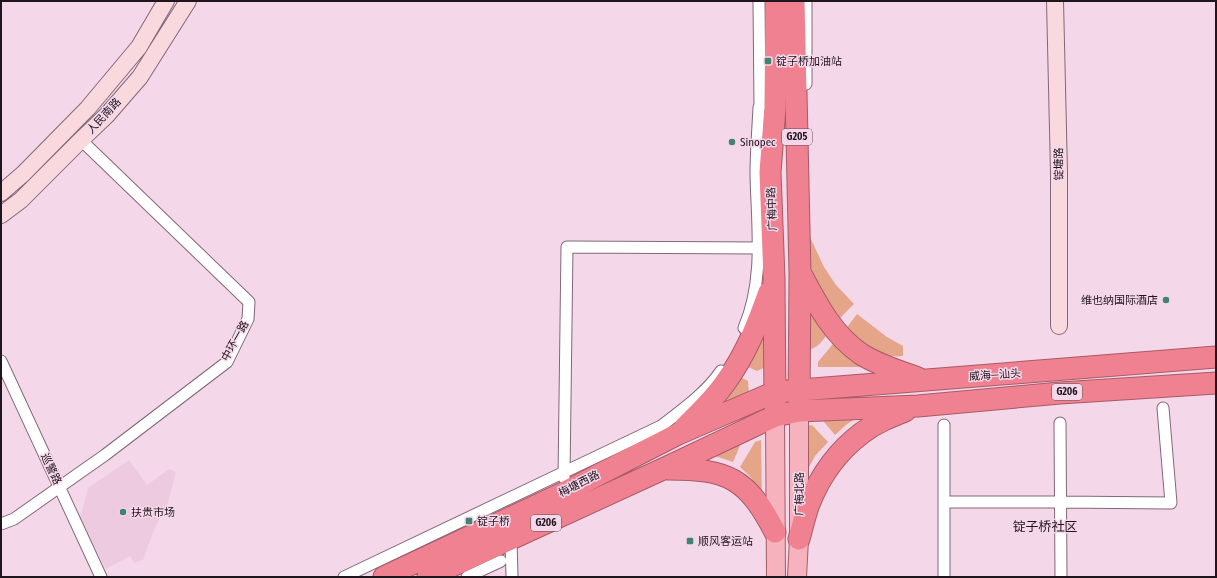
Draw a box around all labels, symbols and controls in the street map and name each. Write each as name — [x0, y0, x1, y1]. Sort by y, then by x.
place label: 锭子桥加油站 — [776, 55, 842, 68]
marker: 锭子桥加油站 — [763, 56, 773, 66]
street label: 人民南路 — [84, 95, 124, 137]
road number: G205 — [782, 129, 812, 145]
place label: Sinopec — [740, 136, 776, 149]
marker: Sinopec — [727, 137, 737, 147]
street label: 锭塘路 — [1052, 147, 1066, 181]
street label: 广梅中路 — [765, 187, 779, 231]
place label: 维也纳国际酒店 — [1081, 294, 1158, 307]
marker: 维也纳国际酒店 — [1161, 295, 1171, 305]
street label: 中环一路 — [219, 319, 251, 363]
street label: 威海—汕头 — [969, 367, 1021, 383]
road number: G206 — [1052, 384, 1082, 400]
street label: 巡警路 — [38, 451, 64, 487]
street label: 梅塘西路 — [556, 468, 602, 500]
street label: 广梅北路 — [793, 472, 806, 516]
place label: 扶贵市场 — [131, 506, 175, 519]
marker: 扶贵市场 — [118, 507, 128, 517]
place label: 锭子桥 — [477, 515, 510, 528]
road number: G206 — [531, 515, 561, 531]
marker: 锭子桥 — [464, 516, 474, 526]
district label: 锭子桥社区 — [1012, 519, 1078, 534]
place label: 顺风客运站 — [698, 535, 753, 548]
marker: 顺风客运站 — [685, 536, 695, 546]

